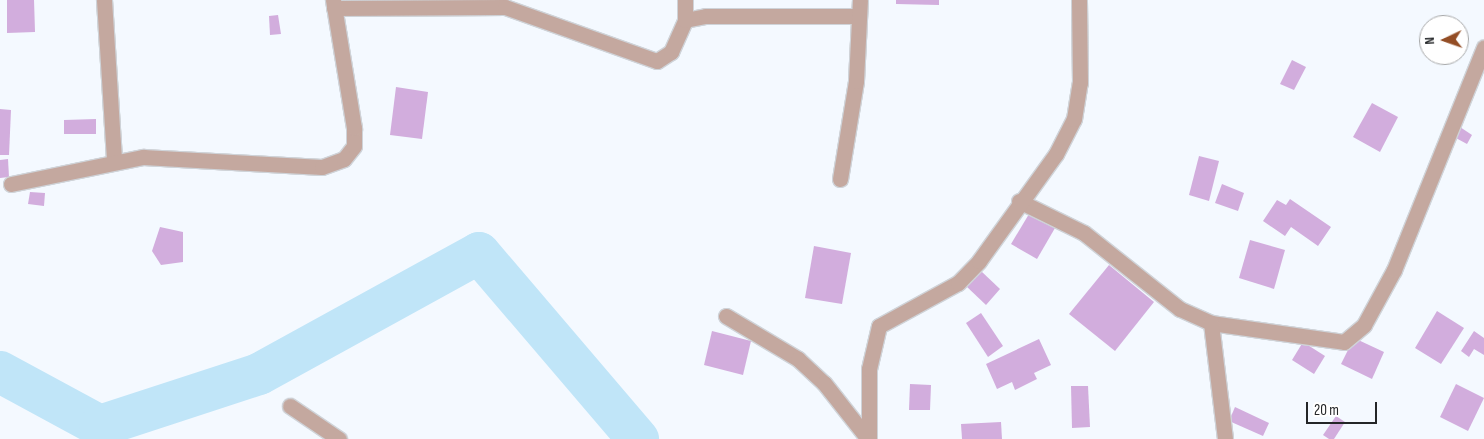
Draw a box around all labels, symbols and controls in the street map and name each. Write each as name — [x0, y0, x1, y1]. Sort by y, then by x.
north arrow — [1419, 15, 1469, 65]
text: N — [1421, 37, 1438, 45]
scale bar — [1309, 392, 1380, 424]
text: 20 m — [1314, 401, 1339, 420]

